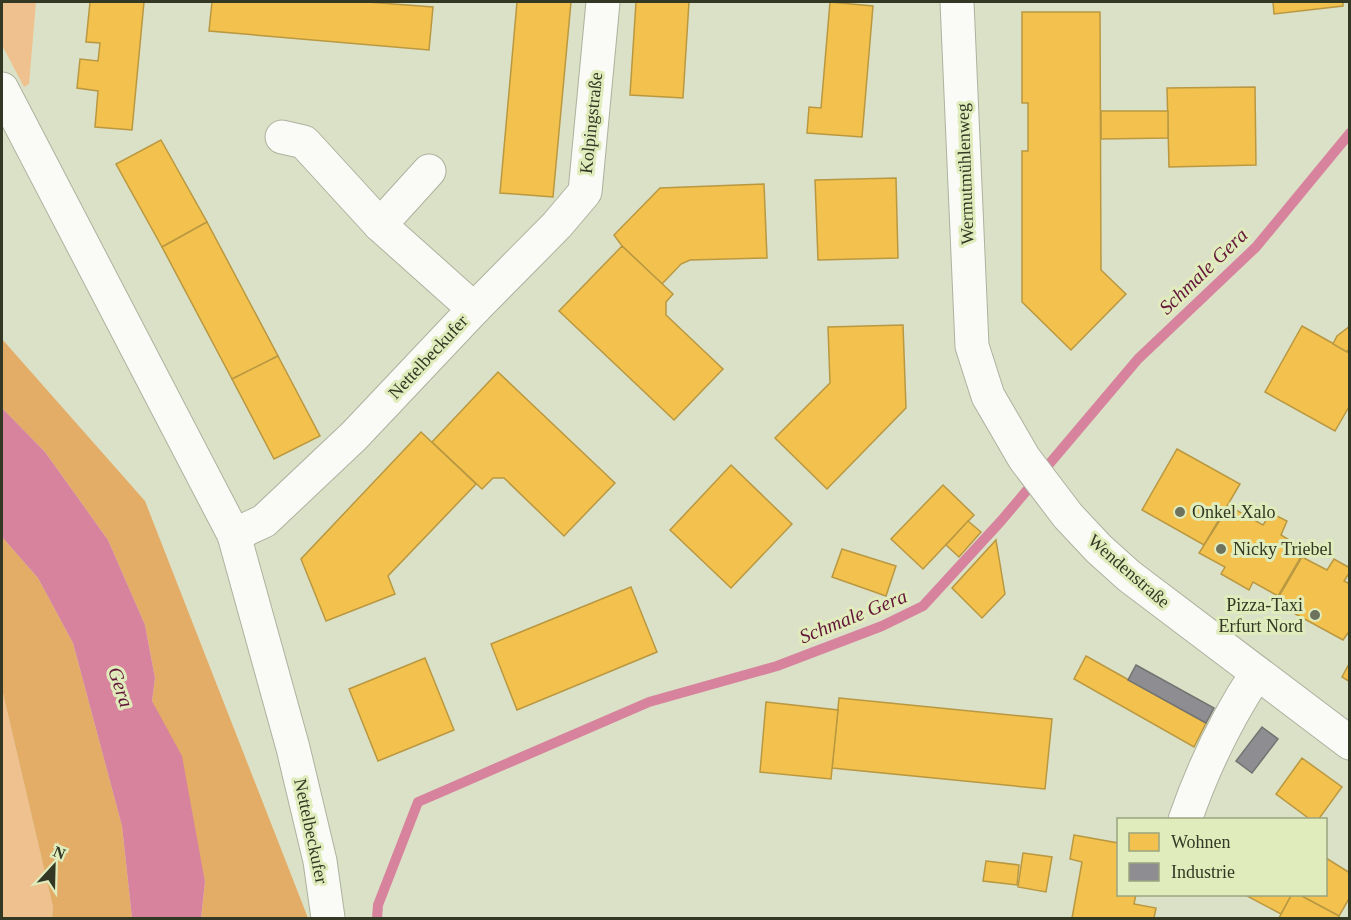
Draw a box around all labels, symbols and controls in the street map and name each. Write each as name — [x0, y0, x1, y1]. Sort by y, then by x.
street label: Kolpingstraße — [576, 71, 606, 175]
street label: Wermutmühlenweg — [953, 103, 977, 245]
water label: Schmale Gera — [1154, 224, 1252, 318]
street label: Nettelbeckufer — [384, 311, 472, 403]
place label: Onkel Xalo — [1192, 502, 1275, 522]
marker: Onkel Xalo — [1173, 505, 1187, 519]
street label: Wendenstraße — [1084, 530, 1174, 612]
place label: Nicky Triebel — [1233, 539, 1333, 559]
marker: Nicky Triebel — [1214, 542, 1228, 556]
water label: Schmale Gera — [796, 584, 910, 648]
place label: Pizza-Taxi Erfurt Nord — [1219, 595, 1303, 636]
marker: Pizza-Taxi Erfurt Nord — [1308, 608, 1322, 622]
water label: Gera — [104, 664, 138, 710]
street label: Nettelbeckufer — [290, 777, 332, 885]
legend — [1117, 818, 1327, 896]
text: Wohnen — [1171, 832, 1231, 852]
north arrow — [24, 836, 84, 896]
text: N — [51, 843, 68, 863]
text: Industrie — [1171, 862, 1235, 882]

